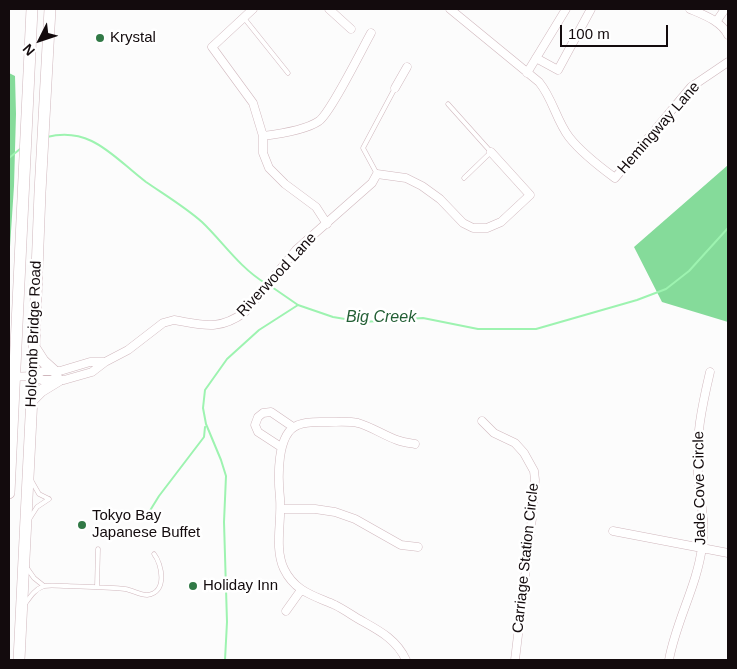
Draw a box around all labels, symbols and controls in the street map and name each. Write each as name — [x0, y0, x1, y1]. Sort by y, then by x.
north arrow — [15, 15, 65, 65]
scale bar — [562, 15, 670, 47]
text: 100 m — [568, 25, 610, 42]
place label: Krystal — [110, 29, 156, 47]
marker: Krystal — [94, 32, 106, 44]
text: N — [19, 41, 38, 59]
street label: Hemingway Lane — [614, 78, 704, 178]
street label: Riverwood Lane — [233, 229, 321, 321]
street label: Holcomb Bridge Road — [22, 260, 46, 408]
water label: Big Creek — [346, 308, 416, 328]
street label: Jade Cove Circle — [690, 431, 710, 545]
street label: Carriage Station Circle — [509, 482, 543, 634]
place label: Tokyo Bay Japanese Buffet — [92, 507, 200, 542]
marker: Tokyo Bay Japanese Buffet — [76, 519, 88, 531]
place label: Holiday Inn — [203, 577, 278, 595]
marker: Holiday Inn — [187, 580, 199, 592]

